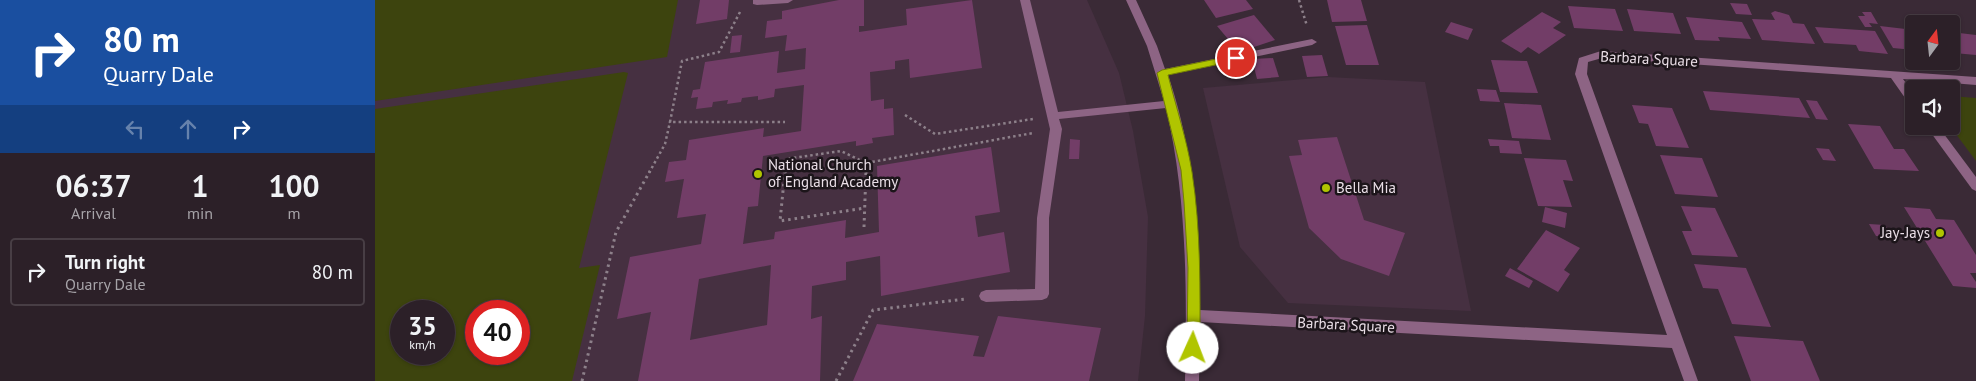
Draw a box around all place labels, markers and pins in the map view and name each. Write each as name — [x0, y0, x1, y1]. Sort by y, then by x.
pin — [1215, 37, 1257, 79]
place label: National Church of England Academy — [768, 155, 898, 191]
marker: National Church of England Academy — [752, 168, 764, 180]
place label: Bella Mia — [1336, 178, 1396, 197]
marker: Bella Mia — [1320, 182, 1332, 194]
place label: Jay-Jays — [1880, 223, 1930, 242]
marker: Jay-Jays — [1934, 227, 1946, 239]

